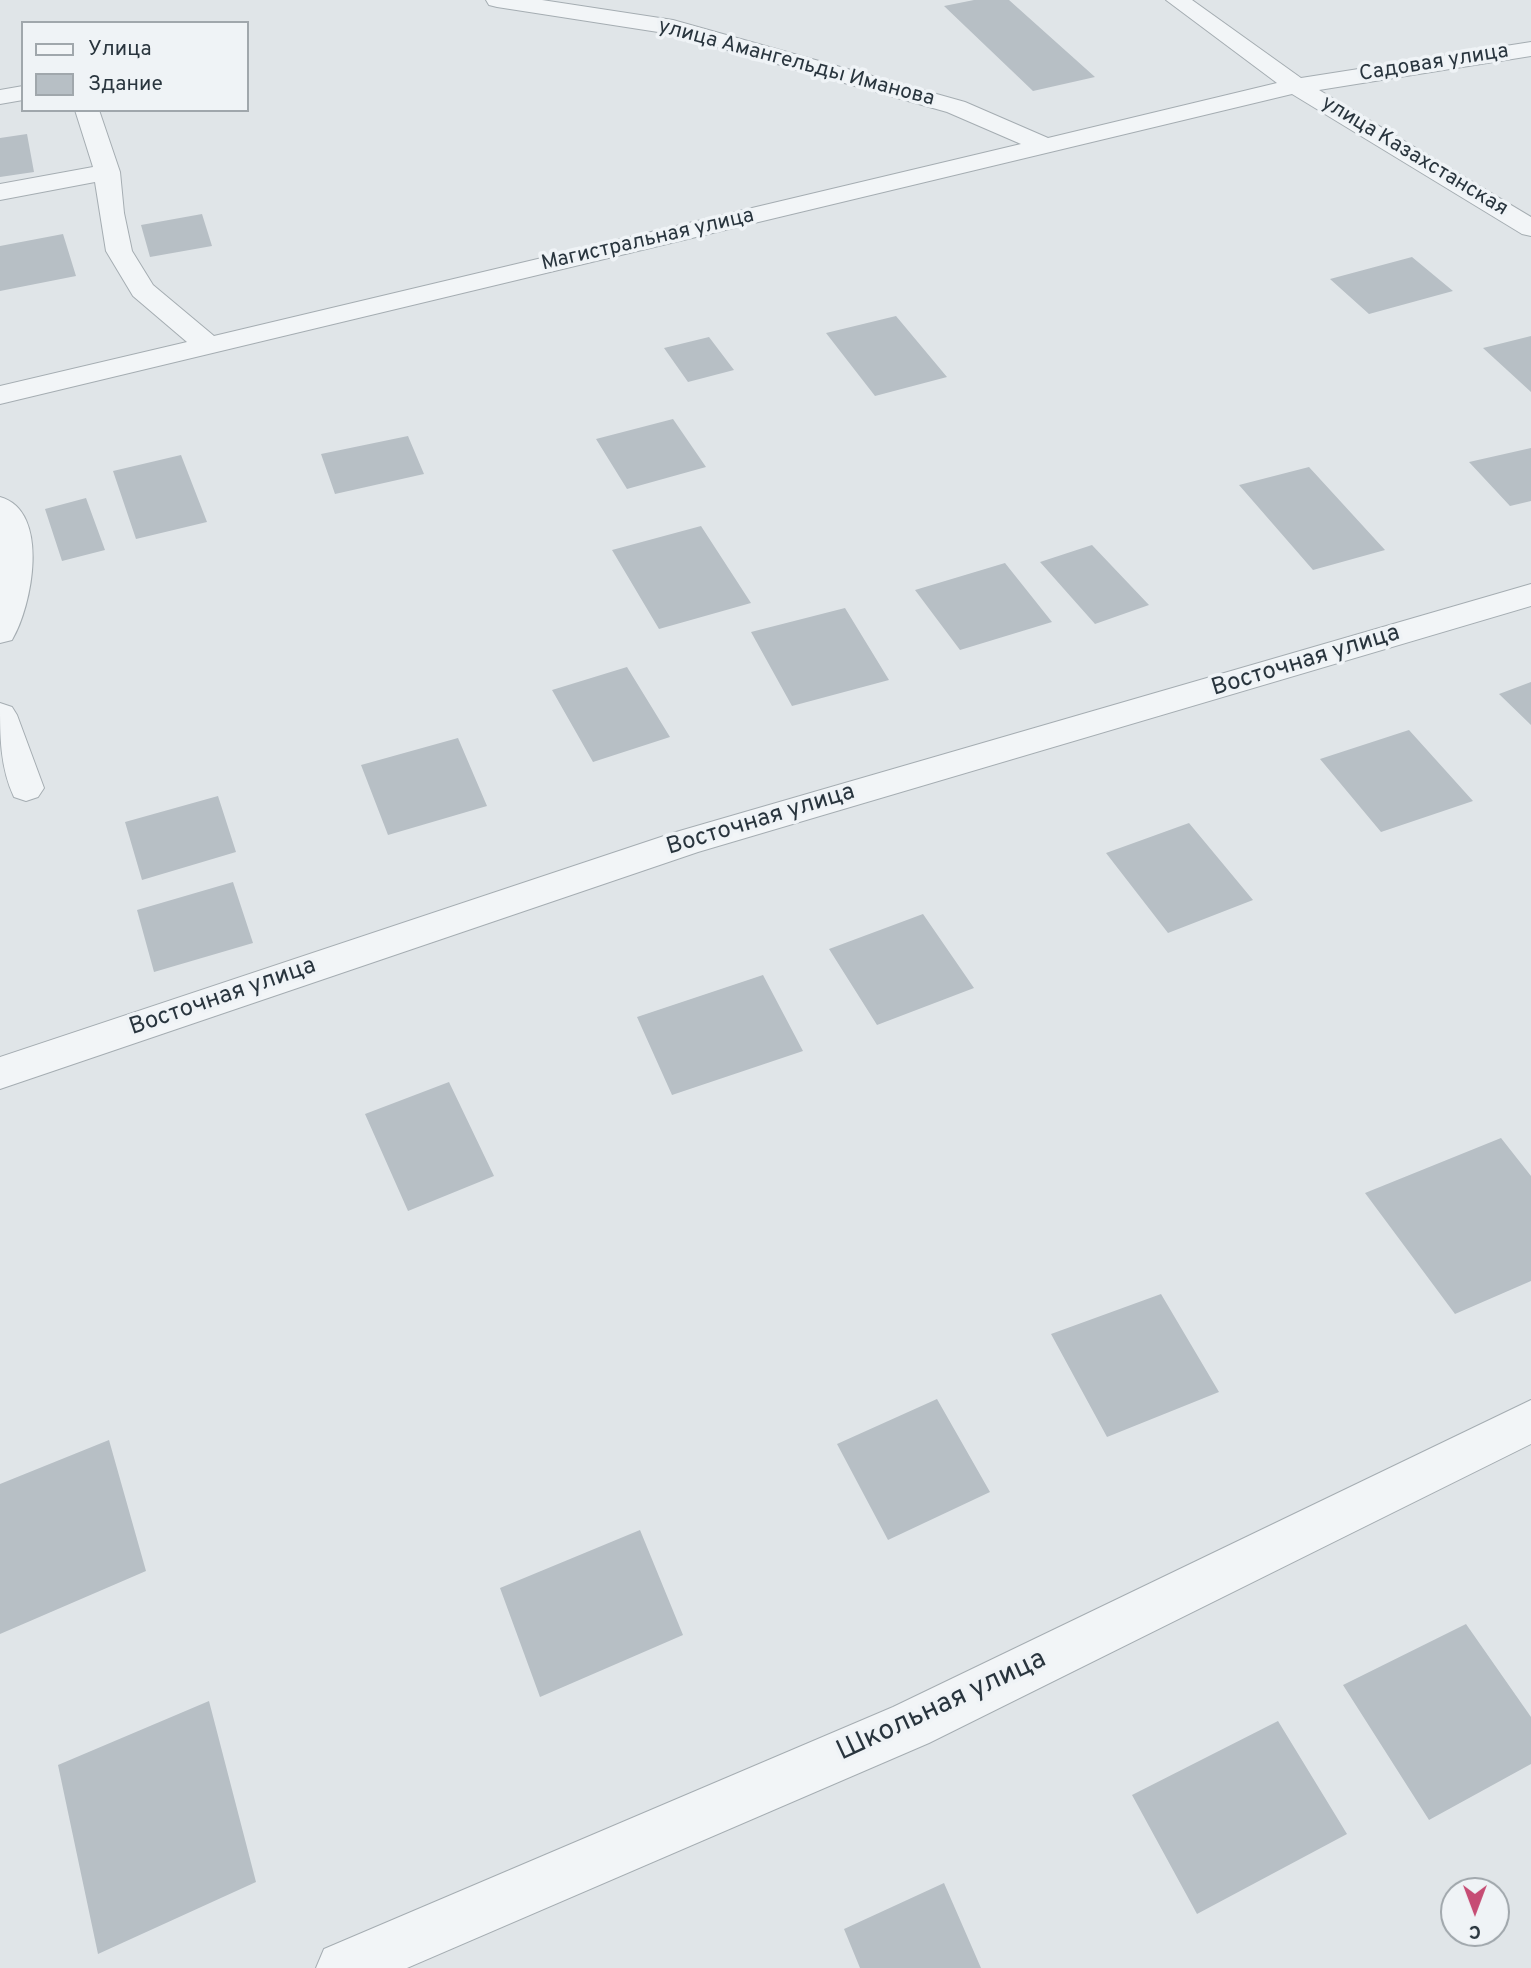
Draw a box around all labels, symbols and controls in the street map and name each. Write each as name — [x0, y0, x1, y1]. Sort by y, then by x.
street label: улица Амангельды Иманова — [655, 15, 937, 113]
legend — [21, 21, 248, 112]
text: Улица — [88, 36, 152, 63]
street label: Садовая улица — [1358, 40, 1510, 88]
text: Здание — [88, 71, 163, 98]
street label: улица Казахстанская — [1316, 91, 1512, 223]
street label: Магистральная улица — [539, 204, 757, 278]
street label: Восточная улица — [1208, 620, 1404, 704]
street label: Восточная улица — [663, 779, 859, 863]
street label: Восточная улица — [126, 953, 320, 1043]
street label: Школьная улица — [832, 1644, 1052, 1770]
north arrow — [1440, 1877, 1510, 1947]
text: С — [1469, 1919, 1481, 1943]

